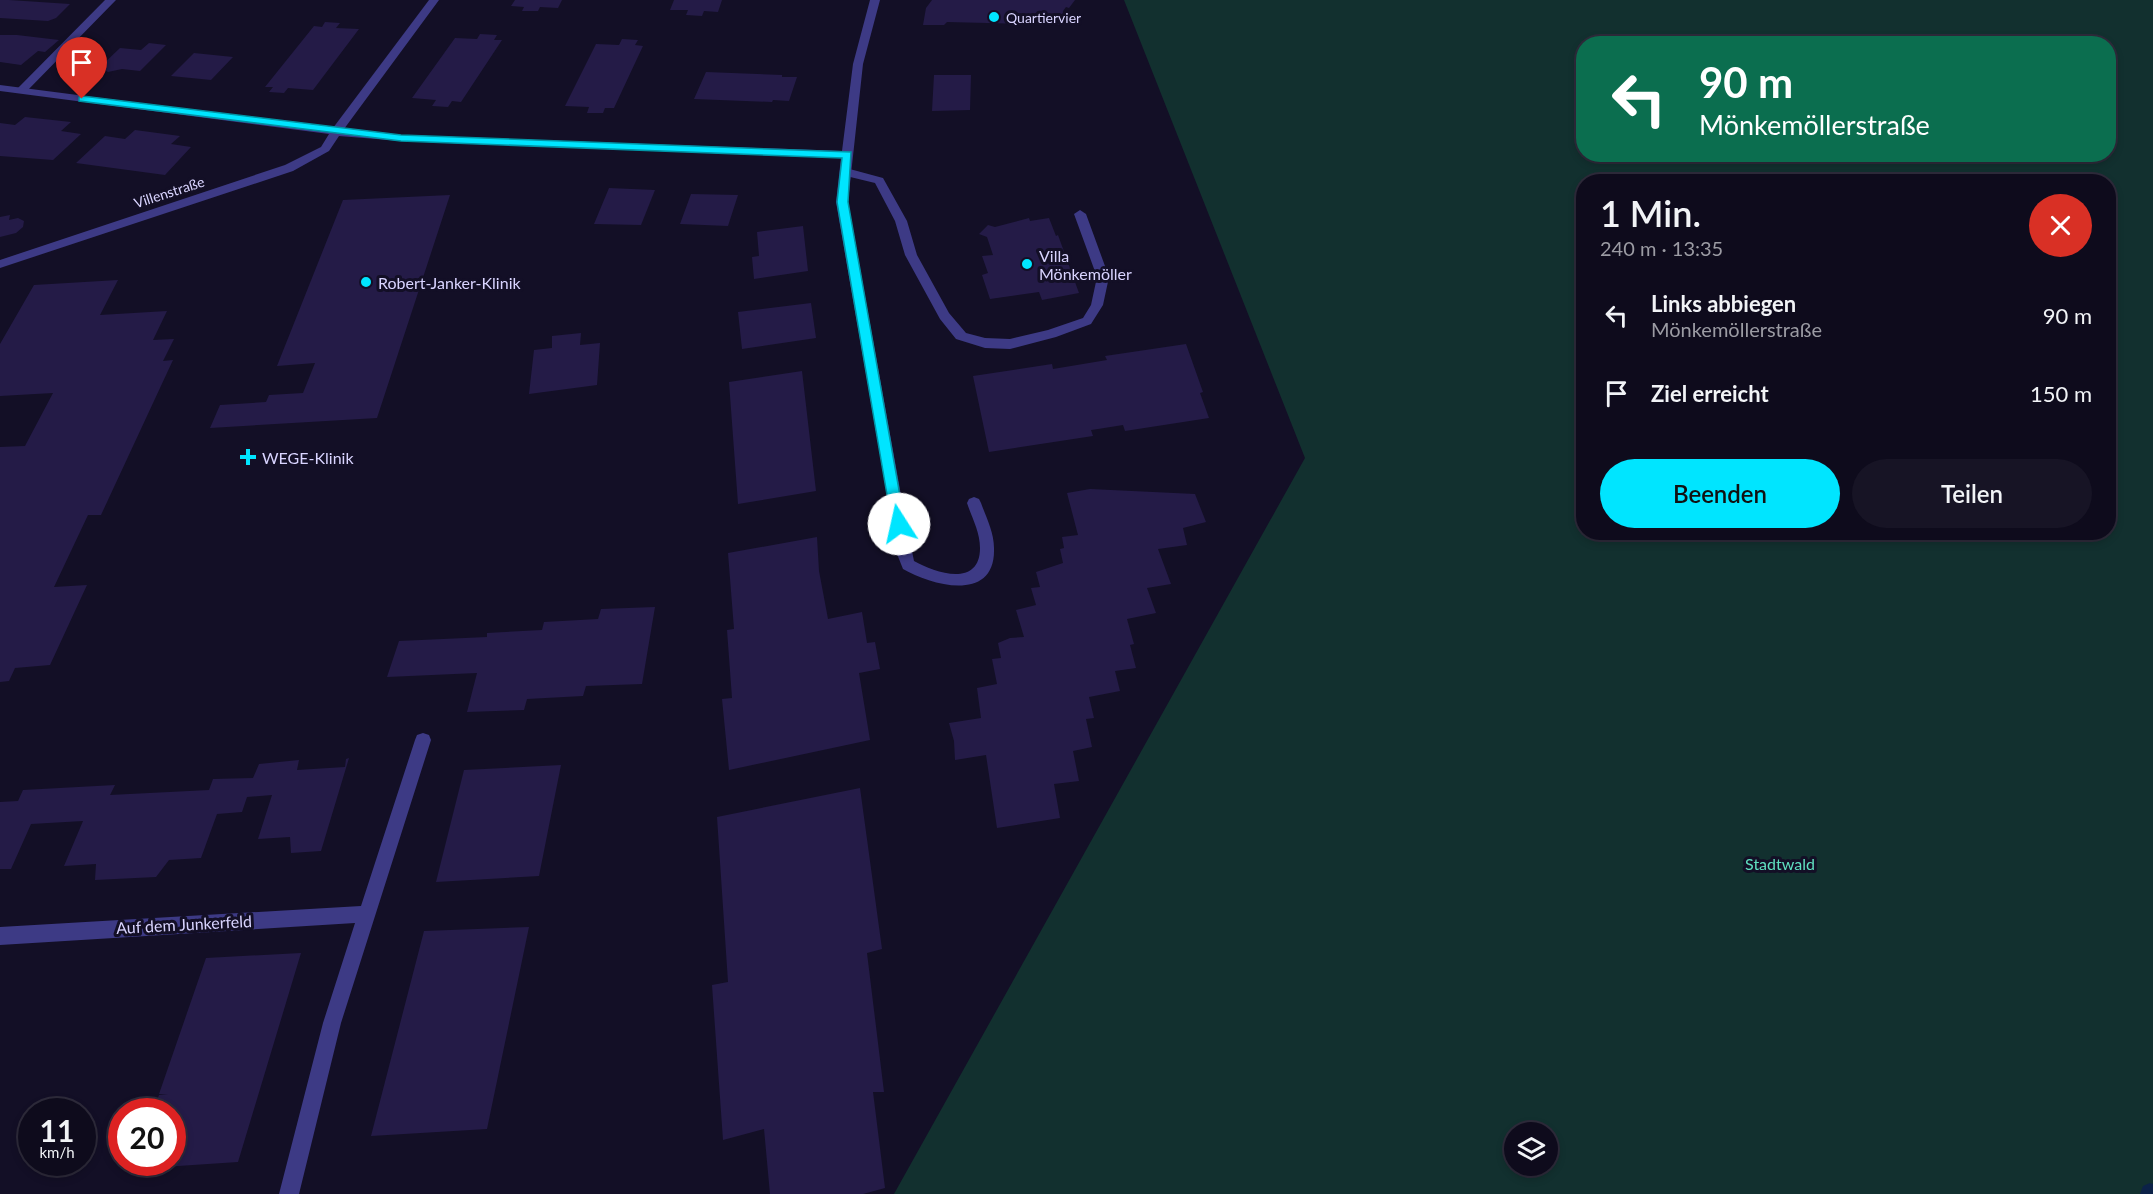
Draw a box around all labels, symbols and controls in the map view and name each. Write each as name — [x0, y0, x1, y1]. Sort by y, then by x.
place label: Quartiervier — [1006, 9, 1081, 26]
marker: Quartiervier — [987, 10, 1001, 24]
pin — [56, 37, 107, 99]
icon: arrive — [65, 46, 98, 79]
text: 90 m — [1699, 57, 1793, 107]
icon: left — [1600, 60, 1678, 138]
text: Mönkemöllerstraße — [1699, 108, 1930, 141]
street label: Villenstraße — [132, 173, 206, 211]
text: 1 Min. — [1600, 191, 1701, 235]
button: close — [2029, 194, 2092, 257]
text: 240 m · 13:35 — [1600, 236, 1723, 260]
place label: Villa Mönkemöller — [1039, 246, 1132, 283]
marker: Villa Mönkemöller — [1020, 257, 1034, 271]
place label: Robert-Janker-Klinik — [378, 273, 521, 292]
marker: Robert-Janker-Klinik — [359, 275, 373, 289]
text: Links abbiegen — [1651, 290, 1796, 317]
icon: left — [1600, 299, 1633, 332]
text: 90 m — [2043, 302, 2092, 329]
text: Mönkemöllerstraße — [1651, 317, 1822, 341]
icon: arrive — [1600, 377, 1633, 410]
text: Ziel erreicht — [1651, 380, 1769, 407]
text: 150 m — [2030, 380, 2092, 407]
marker: WEGE-Klinik — [239, 448, 257, 466]
place label: WEGE-Klinik — [262, 448, 354, 467]
button: Beenden — [1600, 459, 1840, 528]
button: Teilen — [1852, 459, 2092, 528]
position arrow — [867, 492, 931, 556]
park label: Stadtwald — [1745, 854, 1815, 873]
street label: Auf dem Junkerfeld — [116, 911, 252, 937]
speed limit sign: 20 — [108, 1098, 186, 1176]
text: 11 — [40, 1112, 74, 1148]
map controls — [1504, 1122, 1558, 1176]
button: layers — [1504, 1122, 1558, 1176]
text: km/h — [39, 1143, 75, 1161]

